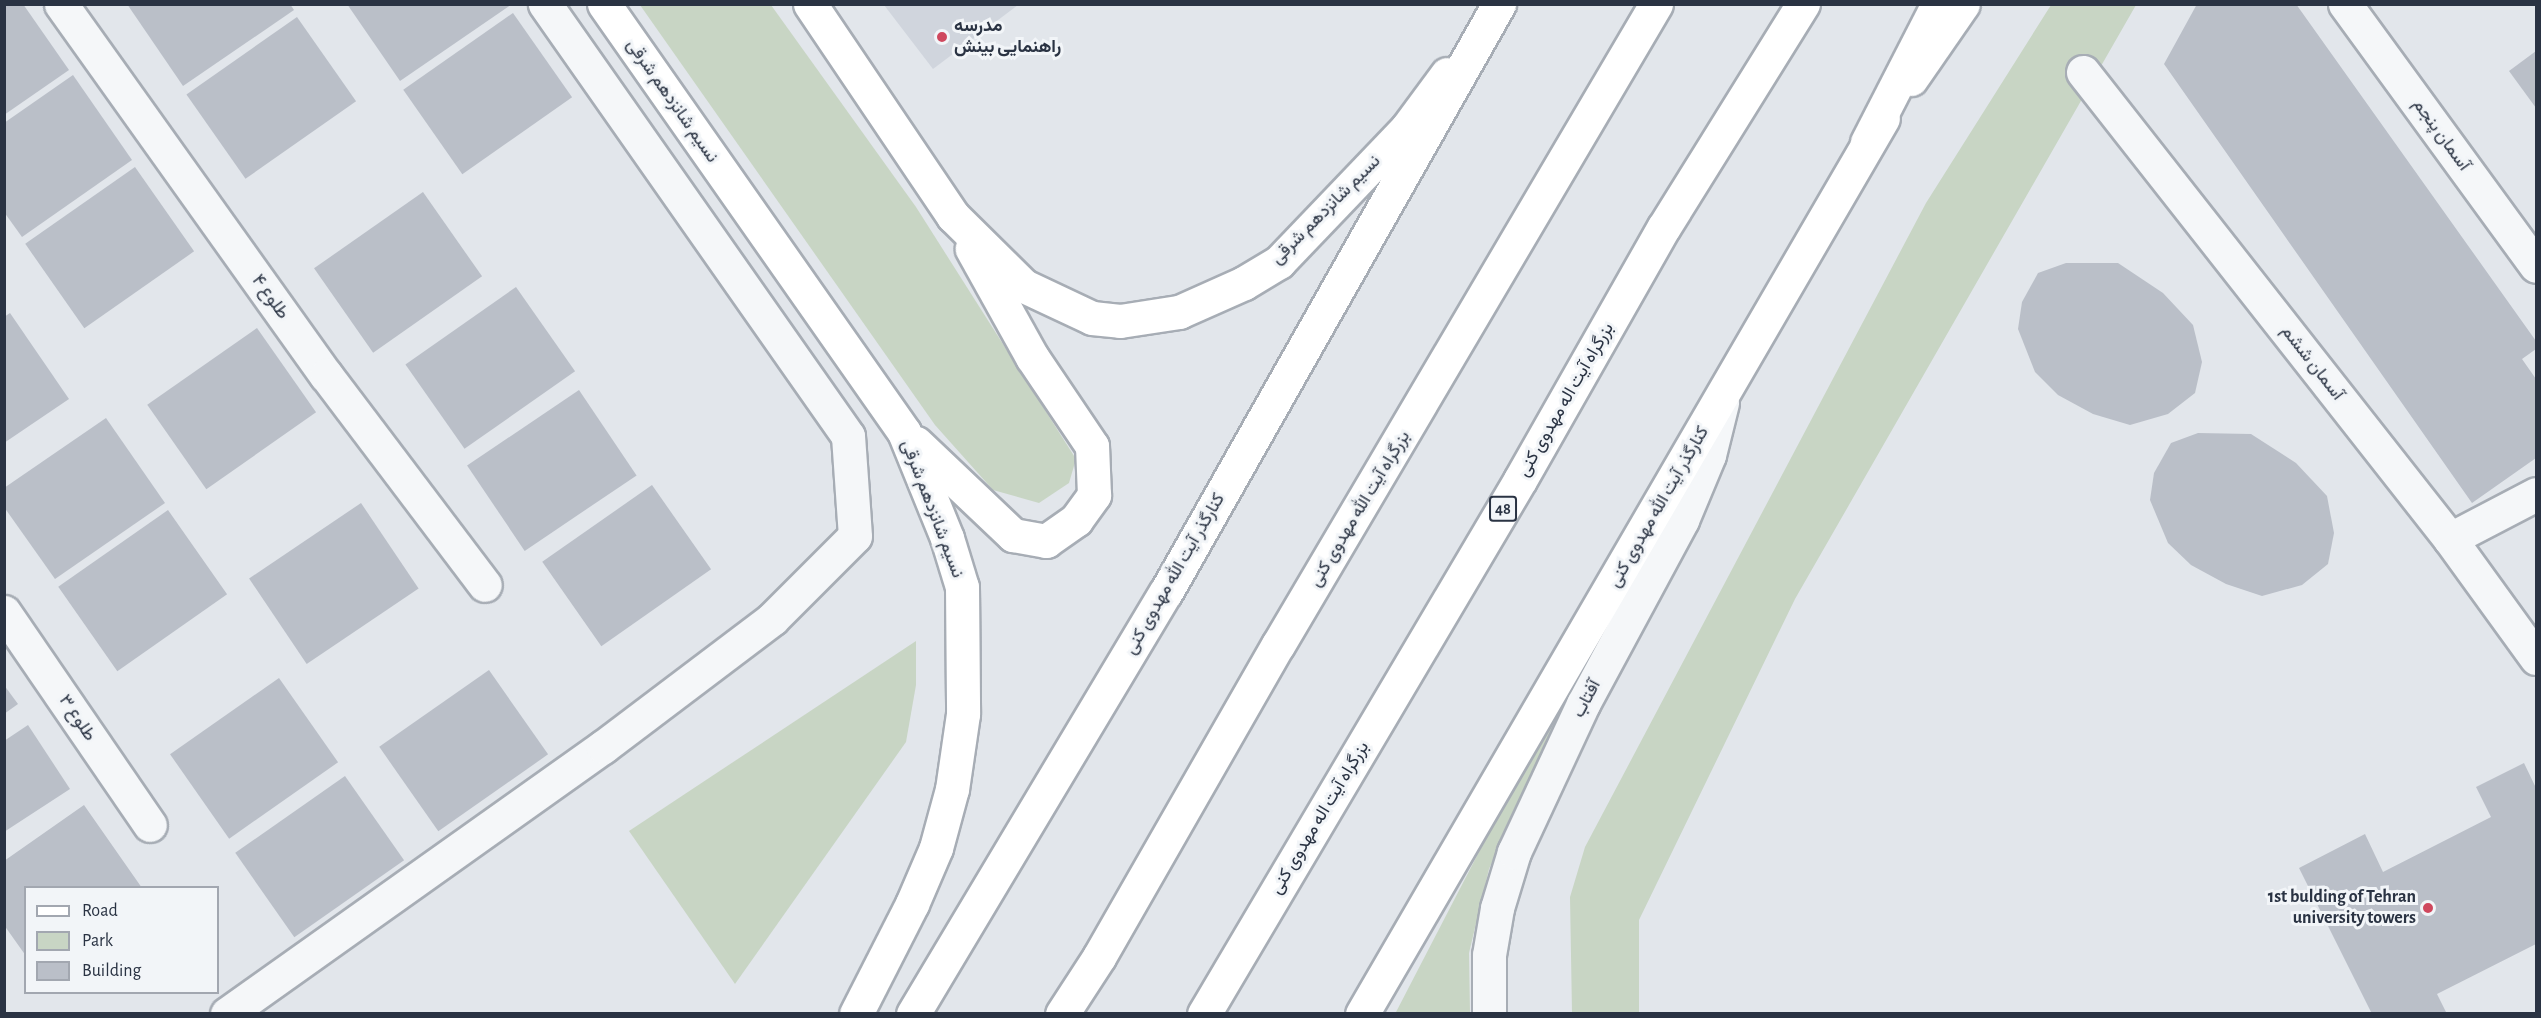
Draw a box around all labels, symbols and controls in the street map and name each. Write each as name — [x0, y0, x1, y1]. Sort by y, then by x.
place label: مدرسه راهنمایی بینش — [954, 16, 1061, 58]
marker: مدرسه راهنمایی بینش — [935, 30, 949, 44]
street label: نسیم شانزدهم شرقی — [621, 35, 723, 167]
street label: آسمان پنجم — [2408, 95, 2474, 175]
street label: نسیم شانزدهم شرقی — [1267, 151, 1385, 269]
street label: طلوع ۴ — [247, 270, 293, 324]
street label: بزرگراه آیت اله مهدوی کنی — [1513, 319, 1619, 481]
street label: آسمان ششم — [2276, 321, 2348, 405]
street label: کنارگذر آیت الله مهدوی کنی — [1604, 423, 1714, 591]
street label: بزرگراه آیت الله مهدوی کنی — [1305, 427, 1415, 591]
street label: نسیم شانزدهم شرقی — [896, 437, 968, 581]
street label: کنارگذر آیت الله مهدوی کنی — [1120, 490, 1230, 658]
road number: 48 — [1488, 496, 1518, 522]
street label: آفتاب — [1568, 676, 1606, 722]
street label: طلوع ۳ — [54, 691, 100, 745]
street label: بزرگراه آیت اله مهدوی کنی — [1266, 738, 1374, 898]
legend — [24, 886, 219, 994]
place label: 1st bulding of Tehran university towers — [2268, 887, 2416, 930]
marker: 1st bulding of Tehran university towers — [2421, 901, 2435, 915]
text: Road — [82, 902, 118, 920]
text: Park — [82, 932, 113, 950]
text: Building — [82, 962, 141, 980]

